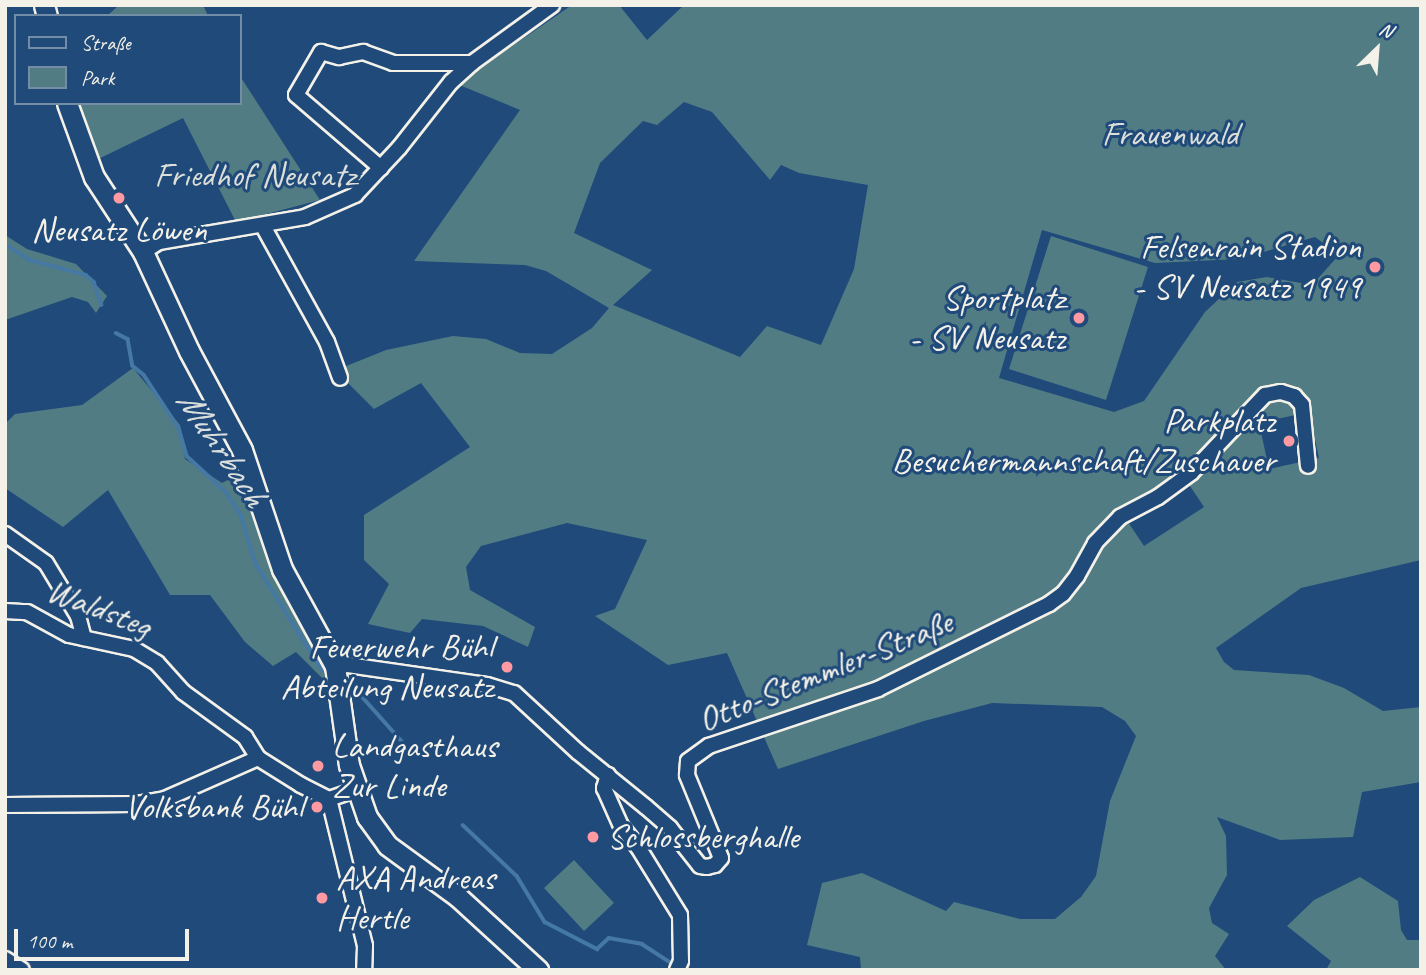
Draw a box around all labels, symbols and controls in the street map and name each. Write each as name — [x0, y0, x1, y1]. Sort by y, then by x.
legend — [14, 14, 242, 105]
north arrow — [1342, 14, 1412, 84]
text: N — [1375, 17, 1396, 43]
text: Straße — [81, 30, 131, 56]
text: Park — [81, 65, 114, 91]
park label: Frauenwald — [1102, 113, 1238, 155]
park label: Friedhof Neusatz — [154, 154, 356, 196]
marker: Neusatz Löwen — [111, 190, 127, 206]
place label: Neusatz Löwen — [31, 209, 207, 251]
place label: Felsenrain Stadion - SV Neusatz 1949 — [1131, 226, 1361, 308]
marker: Felsenrain Stadion - SV Neusatz 1949 — [1367, 259, 1383, 275]
place label: Sportplatz - SV Neusatz — [907, 277, 1065, 359]
marker: Sportplatz - SV Neusatz — [1071, 310, 1087, 326]
water label: Muhrbach — [167, 381, 277, 515]
place label: Parkplatz Besuchermannschaft/Zuschauer — [892, 400, 1275, 482]
marker: Parkplatz Besuchermannschaft/Zuschauer — [1281, 433, 1297, 449]
street label: Waldsteg — [41, 569, 157, 647]
street label: Otto-Stemmler-Straße — [692, 601, 958, 741]
place label: Feuerwehr Bühl Abteilung Neusatz — [281, 626, 493, 708]
marker: Feuerwehr Bühl Abteilung Neusatz — [499, 659, 515, 675]
place label: Landgasthaus Zur Linde — [332, 725, 497, 807]
marker: Landgasthaus Zur Linde — [310, 758, 326, 774]
place label: Volksbank Bühl — [124, 786, 303, 828]
marker: Volksbank Bühl — [309, 799, 325, 815]
place label: Schlossberghalle — [607, 816, 799, 858]
marker: Schlossberghalle — [585, 829, 601, 845]
place label: AXA Andreas Hertle — [336, 857, 494, 939]
marker: AXA Andreas Hertle — [314, 890, 330, 906]
scale bar — [18, 916, 192, 960]
text: 100 m — [27, 928, 72, 954]

